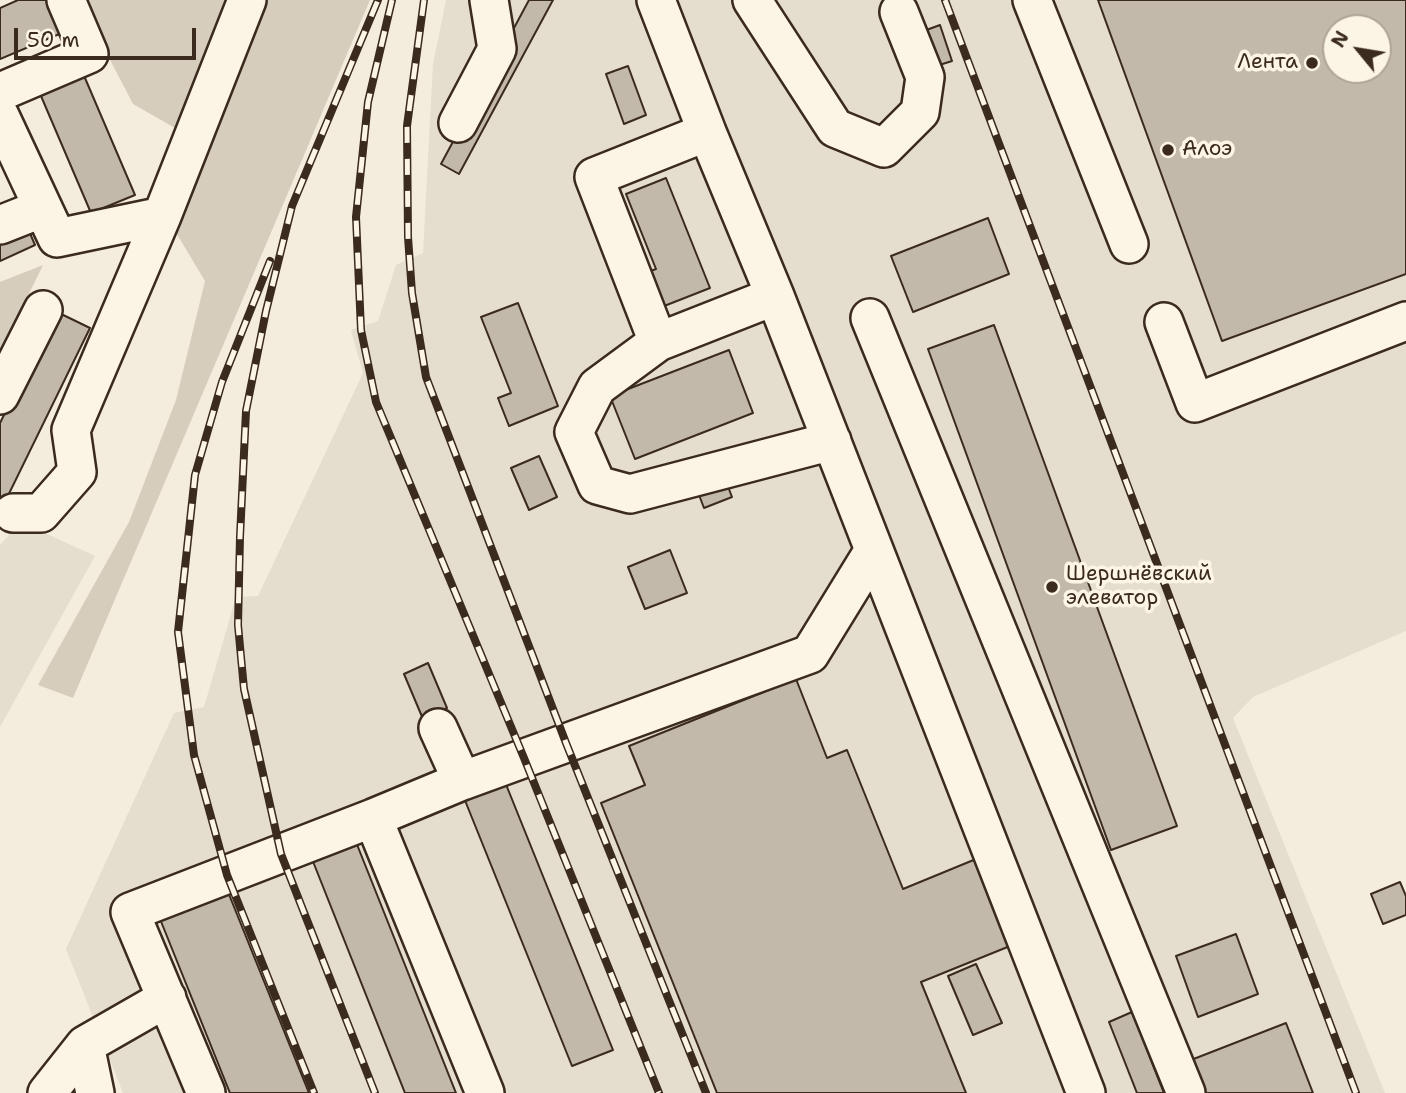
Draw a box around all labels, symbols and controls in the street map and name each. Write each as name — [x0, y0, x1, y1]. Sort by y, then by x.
scale bar — [18, 14, 200, 58]
north arrow — [1322, 14, 1392, 84]
text: 50 m — [27, 26, 80, 54]
text: N — [1326, 26, 1355, 52]
place label: Лента — [1237, 50, 1298, 76]
marker: Лента — [1304, 55, 1320, 71]
place label: Алоэ — [1182, 137, 1232, 163]
marker: Алоэ — [1160, 142, 1176, 158]
place label: Шершнёвский элеватор — [1066, 562, 1212, 612]
marker: Шершнёвский элеватор — [1044, 579, 1060, 595]

